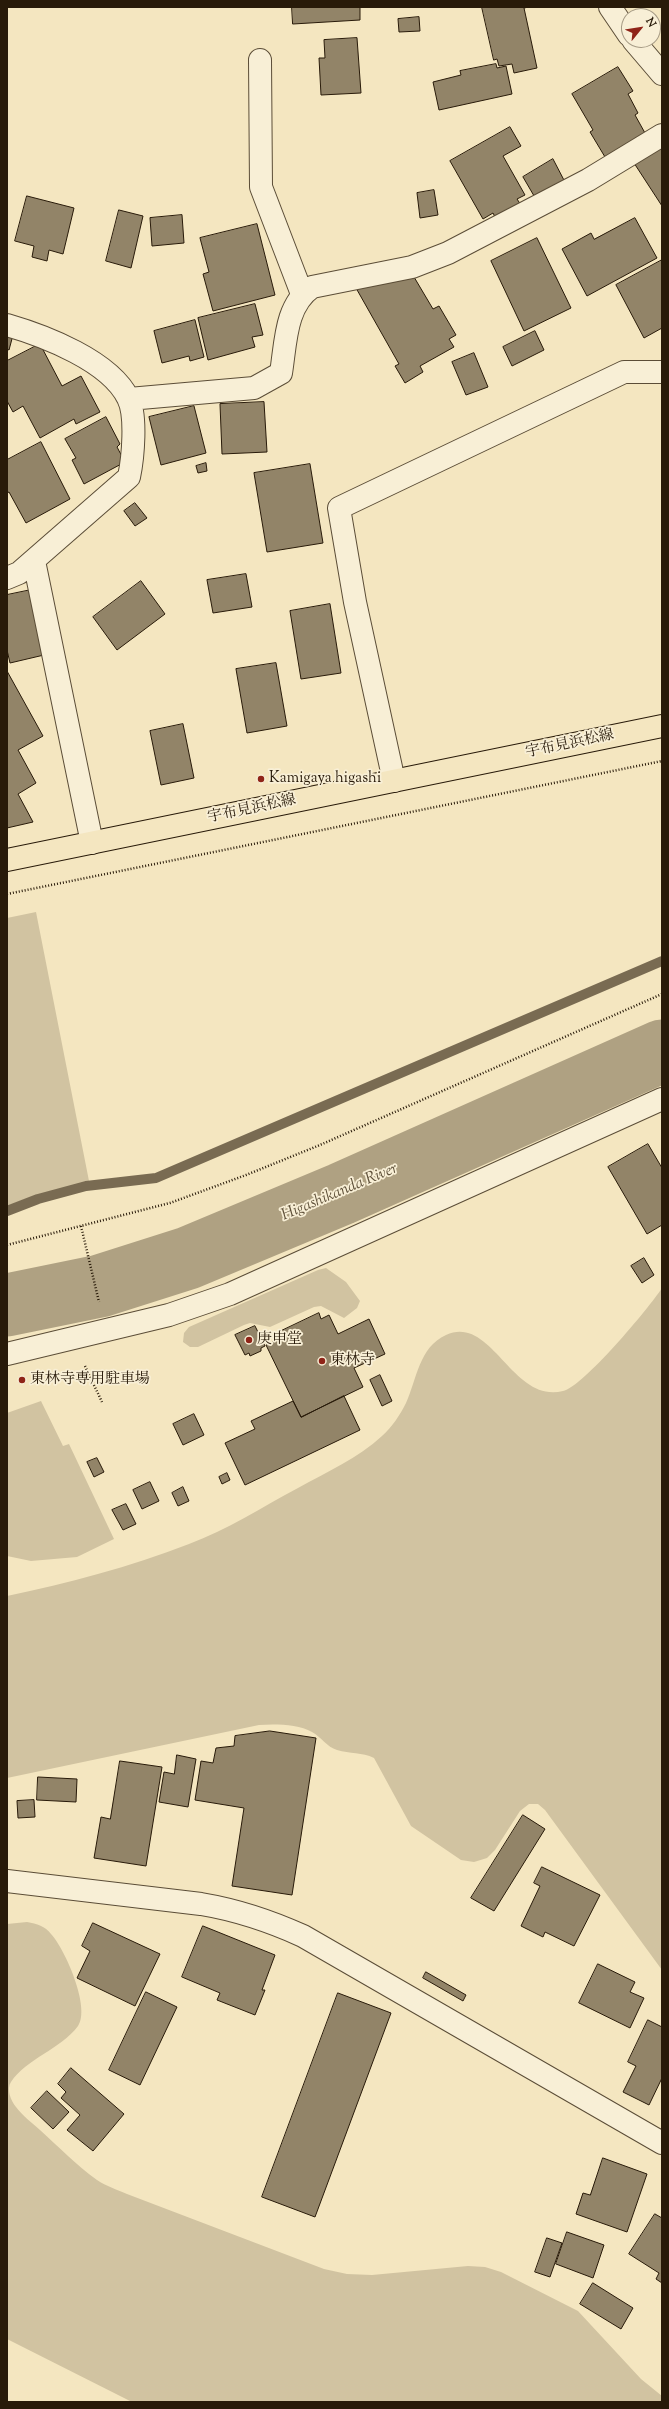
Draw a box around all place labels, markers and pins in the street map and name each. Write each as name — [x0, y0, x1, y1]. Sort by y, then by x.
place label: Kamigaya higashi — [269, 770, 381, 788]
marker: Kamigaya higashi — [256, 774, 266, 784]
place label: 庚申堂 — [257, 1331, 302, 1349]
marker: 庚申堂 — [244, 1335, 254, 1345]
place label: 東林寺 — [330, 1352, 375, 1370]
marker: 東林寺 — [317, 1356, 327, 1366]
place label: 東林寺専用駐車場 — [30, 1371, 150, 1389]
marker: 東林寺専用駐車場 — [17, 1375, 27, 1385]

